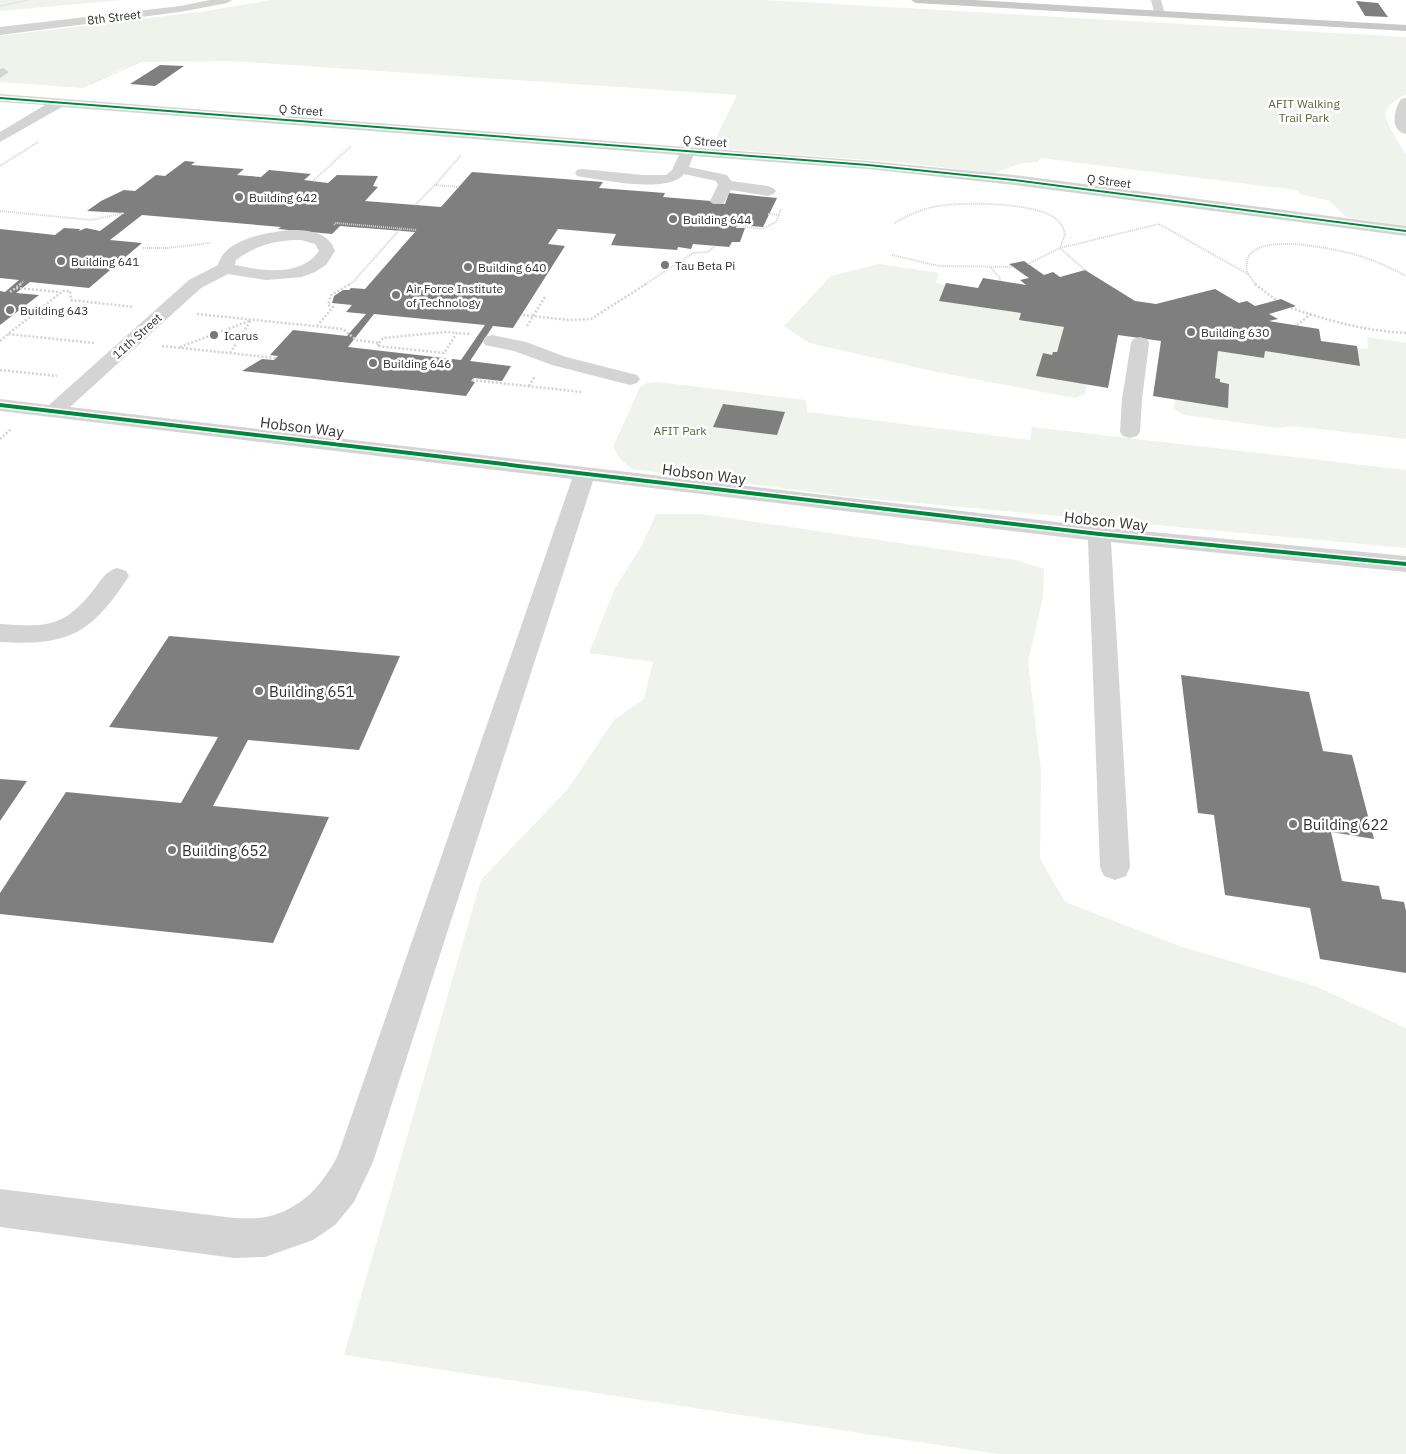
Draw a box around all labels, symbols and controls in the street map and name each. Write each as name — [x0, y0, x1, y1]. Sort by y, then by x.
street label: 8th Street — [86, 6, 142, 28]
park label: AFIT Walking Trail Park — [1268, 96, 1340, 125]
street label: Q Street — [278, 101, 324, 119]
street label: Q Street — [682, 132, 728, 150]
street label: Q Street — [1086, 171, 1132, 191]
place label: Building 642 — [249, 190, 317, 205]
marker: Building 642 — [233, 191, 245, 203]
place label: Building 644 — [683, 212, 751, 227]
marker: Building 644 — [667, 213, 679, 225]
place label: Building 641 — [71, 254, 139, 269]
marker: Building 641 — [55, 255, 67, 267]
place label: Tau Beta Pi — [675, 258, 735, 273]
marker: Tau Beta Pi — [659, 259, 671, 271]
place label: Building 640 — [478, 260, 546, 275]
marker: Building 640 — [462, 261, 474, 273]
place label: Air Force Institute of Technology — [406, 281, 504, 310]
marker: Air Force Institute of Technology — [390, 289, 402, 301]
place label: Building 643 — [20, 303, 88, 318]
marker: Building 643 — [4, 304, 16, 316]
street label: 11th Street — [109, 310, 165, 362]
place label: Building 630 — [1201, 325, 1269, 340]
marker: Building 630 — [1185, 326, 1197, 338]
place label: Icarus — [224, 328, 258, 343]
marker: Icarus — [208, 329, 220, 341]
place label: Building 646 — [383, 356, 451, 371]
marker: Building 646 — [367, 357, 379, 369]
street label: Hobson Way — [259, 412, 345, 442]
park label: AFIT Park — [653, 423, 707, 438]
street label: Hobson Way — [661, 459, 747, 489]
street label: Hobson Way — [1063, 507, 1149, 535]
place label: Building 651 — [269, 682, 355, 701]
marker: Building 651 — [253, 685, 265, 697]
place label: Building 622 — [1303, 815, 1389, 834]
marker: Building 622 — [1287, 818, 1299, 830]
place label: Building 652 — [182, 841, 268, 860]
marker: Building 652 — [166, 844, 178, 856]

